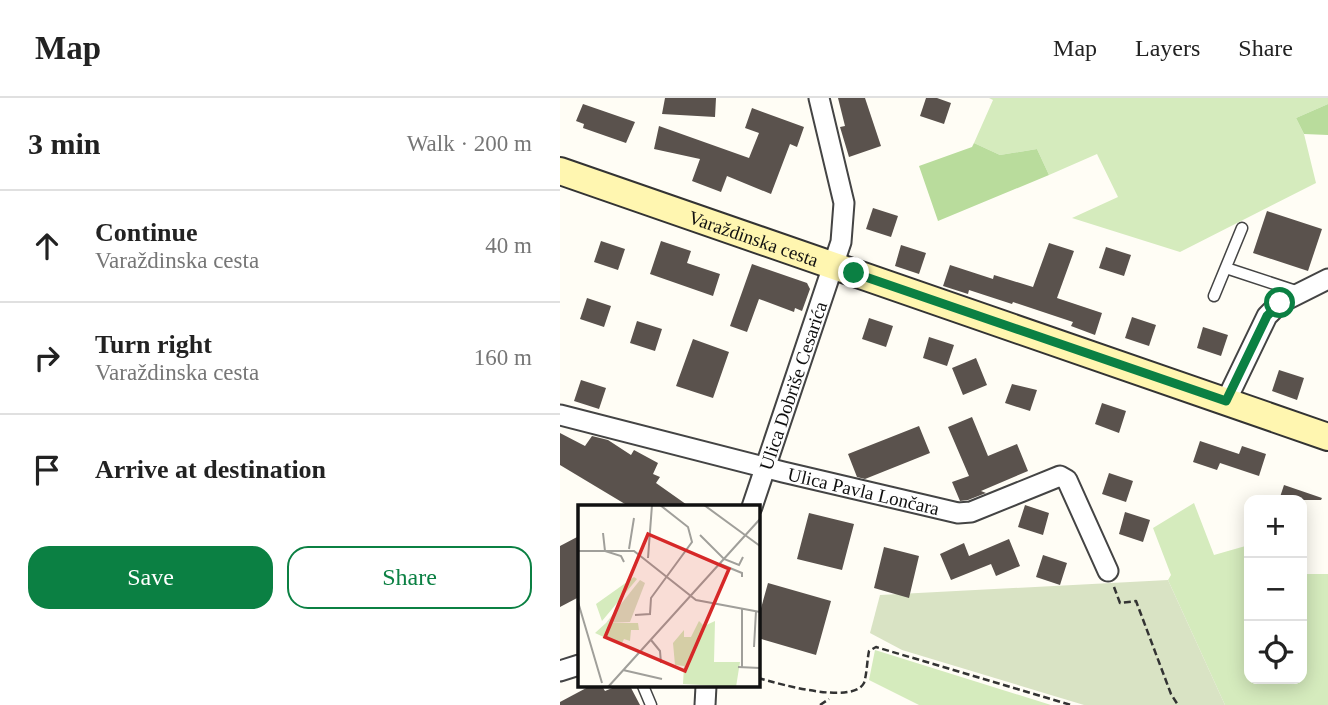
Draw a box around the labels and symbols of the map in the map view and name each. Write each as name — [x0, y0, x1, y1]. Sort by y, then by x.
street label: Varaždinska cesta — [686, 206, 822, 270]
route end — [838, 257, 869, 288]
route start — [1264, 287, 1295, 318]
street label: Ulica Dobriše Cesarića — [755, 298, 831, 473]
street label: Ulica Pavla Lončara — [786, 463, 942, 519]
inset map — [578, 505, 760, 688]

